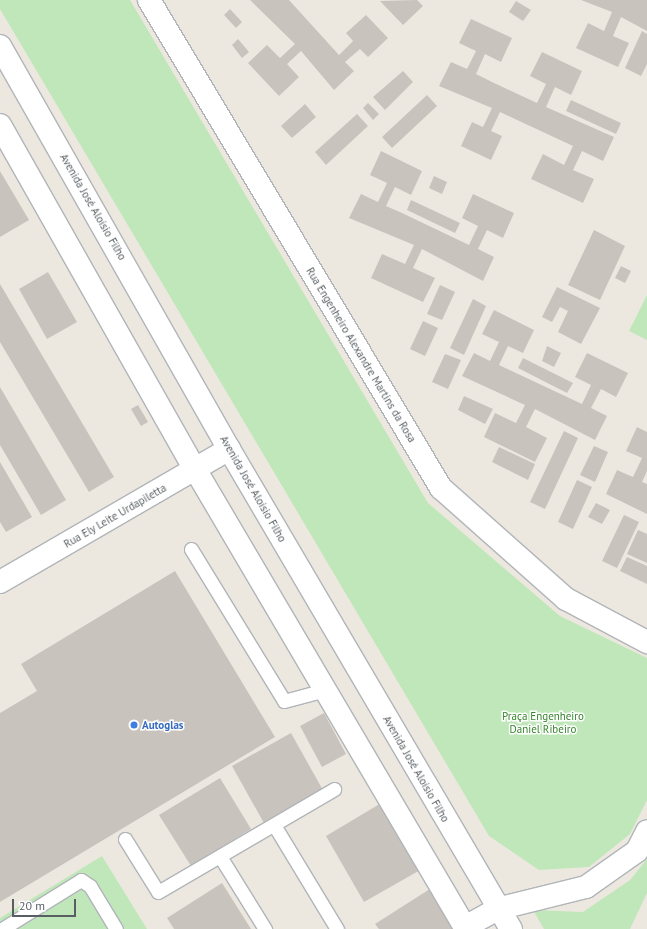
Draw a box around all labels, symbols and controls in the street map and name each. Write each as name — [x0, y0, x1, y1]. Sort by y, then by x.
street label: Avenida José Aloísio Filho — [57, 151, 129, 263]
street label: Rua Engenheiro Alexandre Martins da Rosa — [303, 265, 419, 445]
street label: Avenida José Aloísio Filho — [217, 433, 289, 545]
street label: Rua Ely Leite Urdapiletta — [61, 481, 169, 551]
park label: Praça Engenheiro Daniel Ribeiro — [502, 710, 584, 736]
street label: Avenida José Aloísio Filho — [380, 713, 452, 825]
place label: Autoglas — [142, 718, 183, 732]
marker: Autoglas — [129, 720, 139, 730]
scale bar — [14, 891, 78, 917]
text: 20 m — [19, 898, 45, 913]

